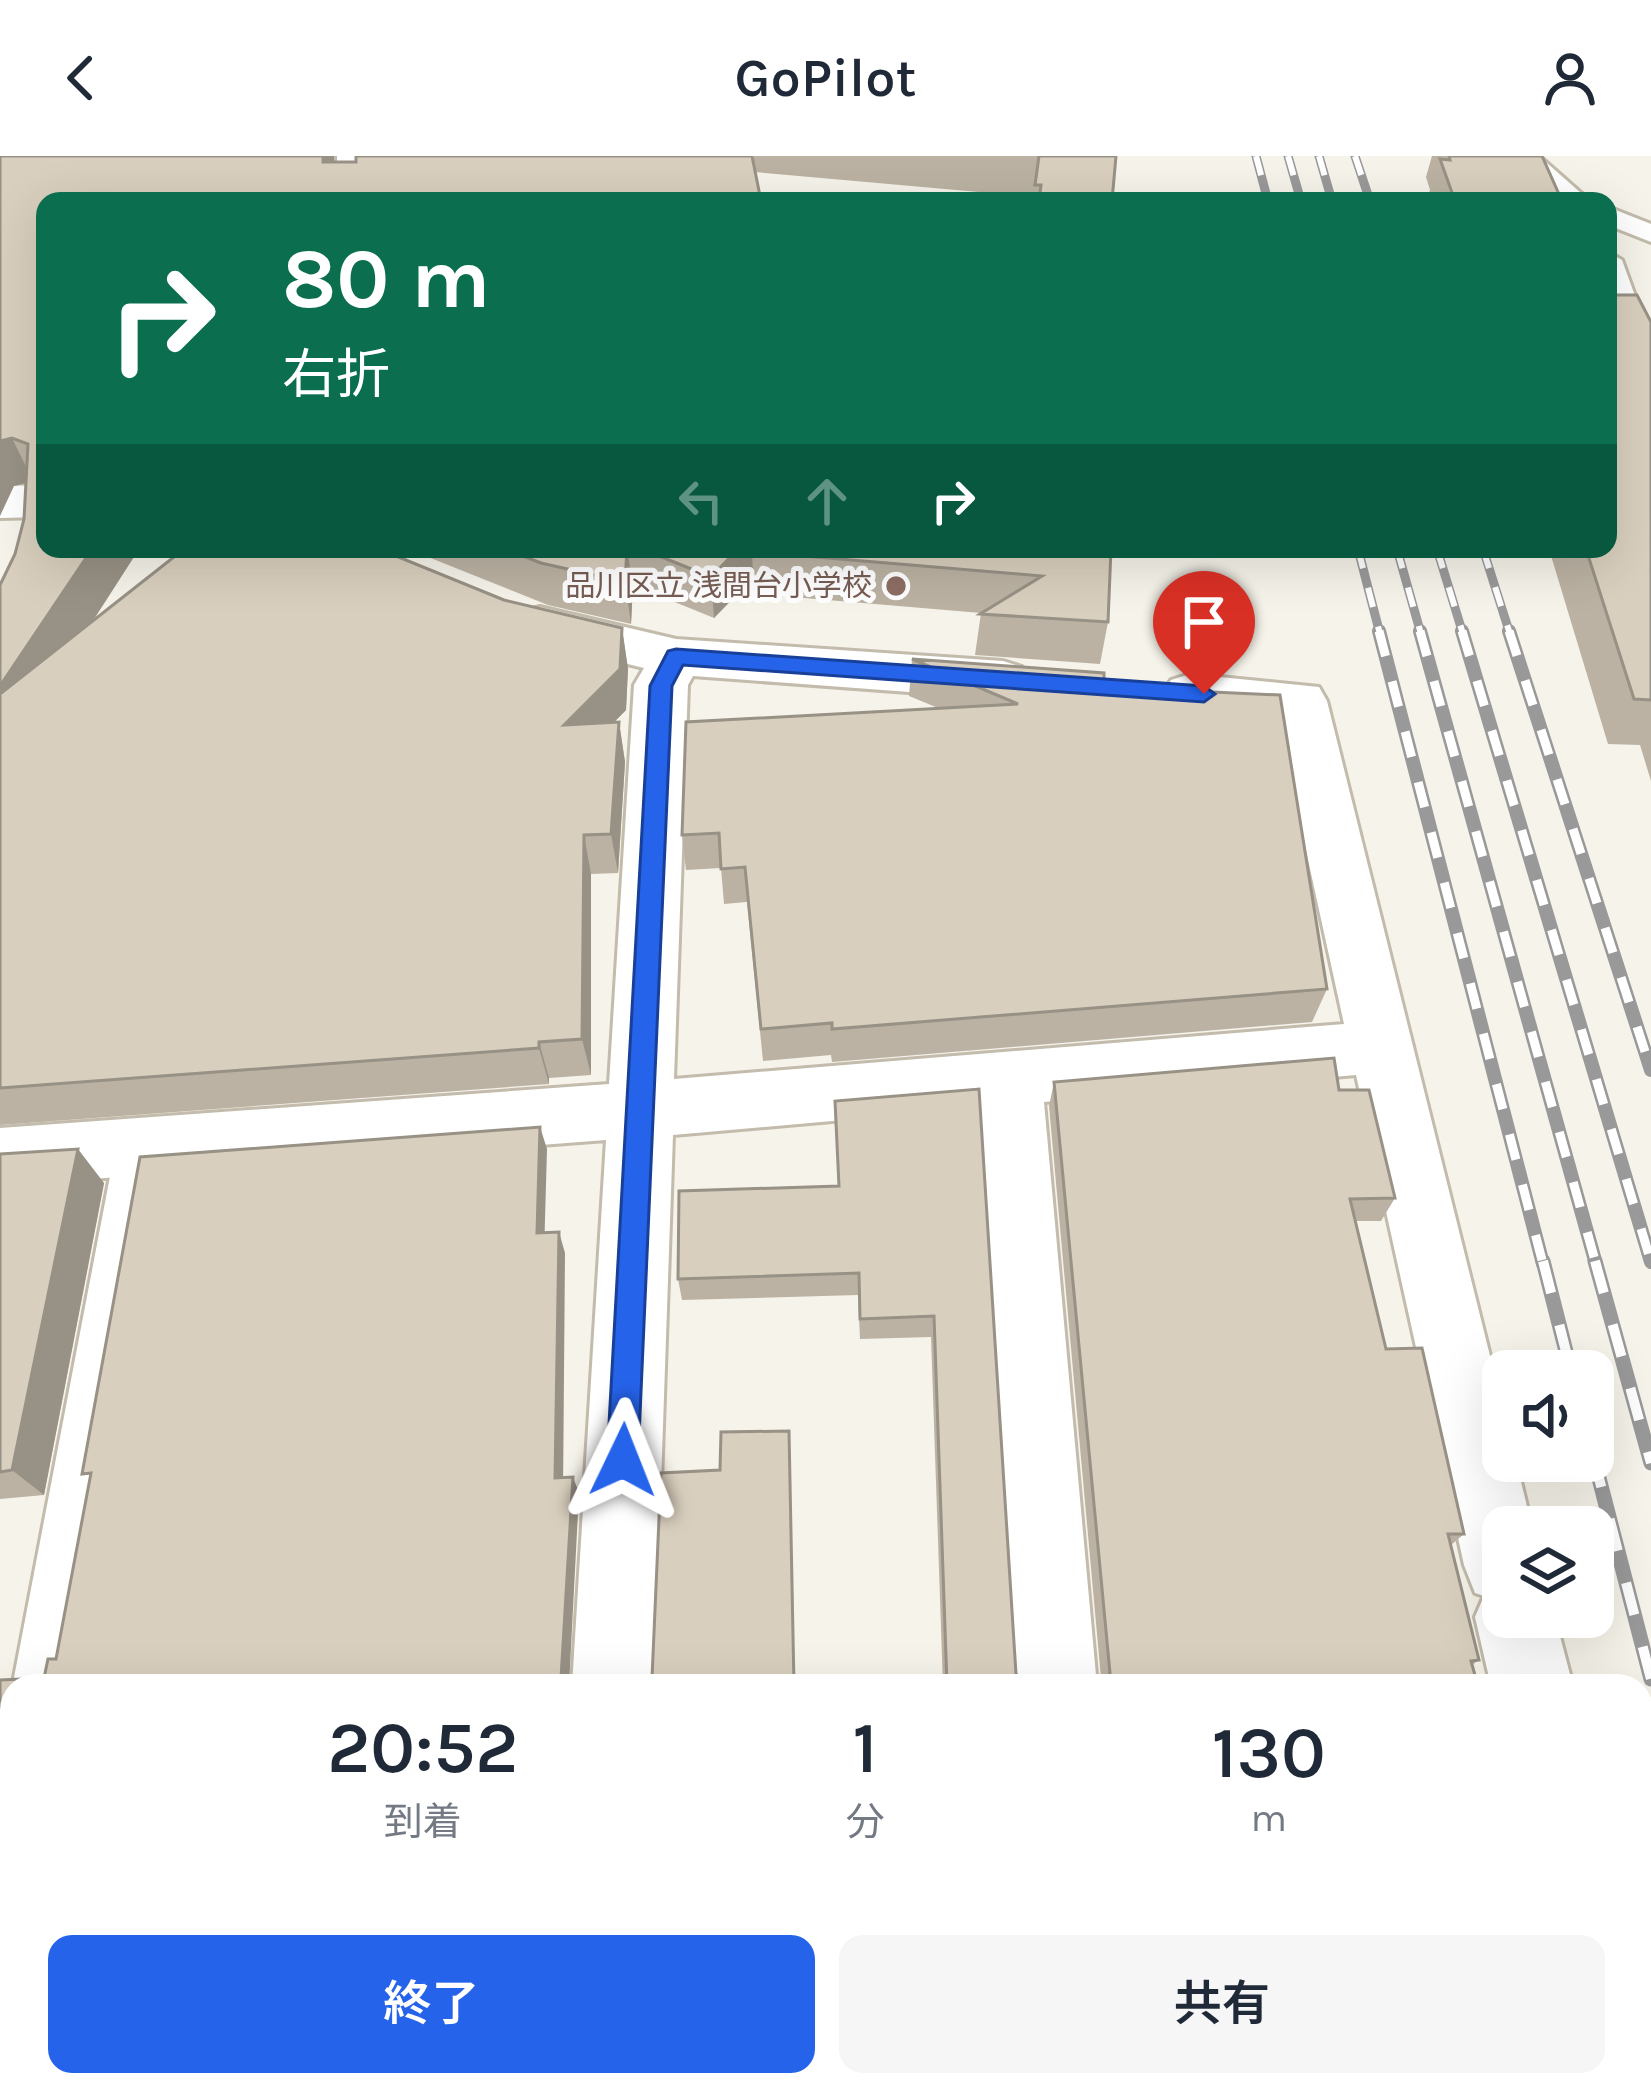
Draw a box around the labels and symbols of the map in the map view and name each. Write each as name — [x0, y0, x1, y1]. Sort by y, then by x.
place label: 品川区立 浅間台小学校 — [565, 568, 872, 604]
pin — [1153, 571, 1255, 694]
marker: 品川区立 浅間台小学校 — [883, 573, 909, 599]
position arrow — [560, 1397, 686, 1523]

